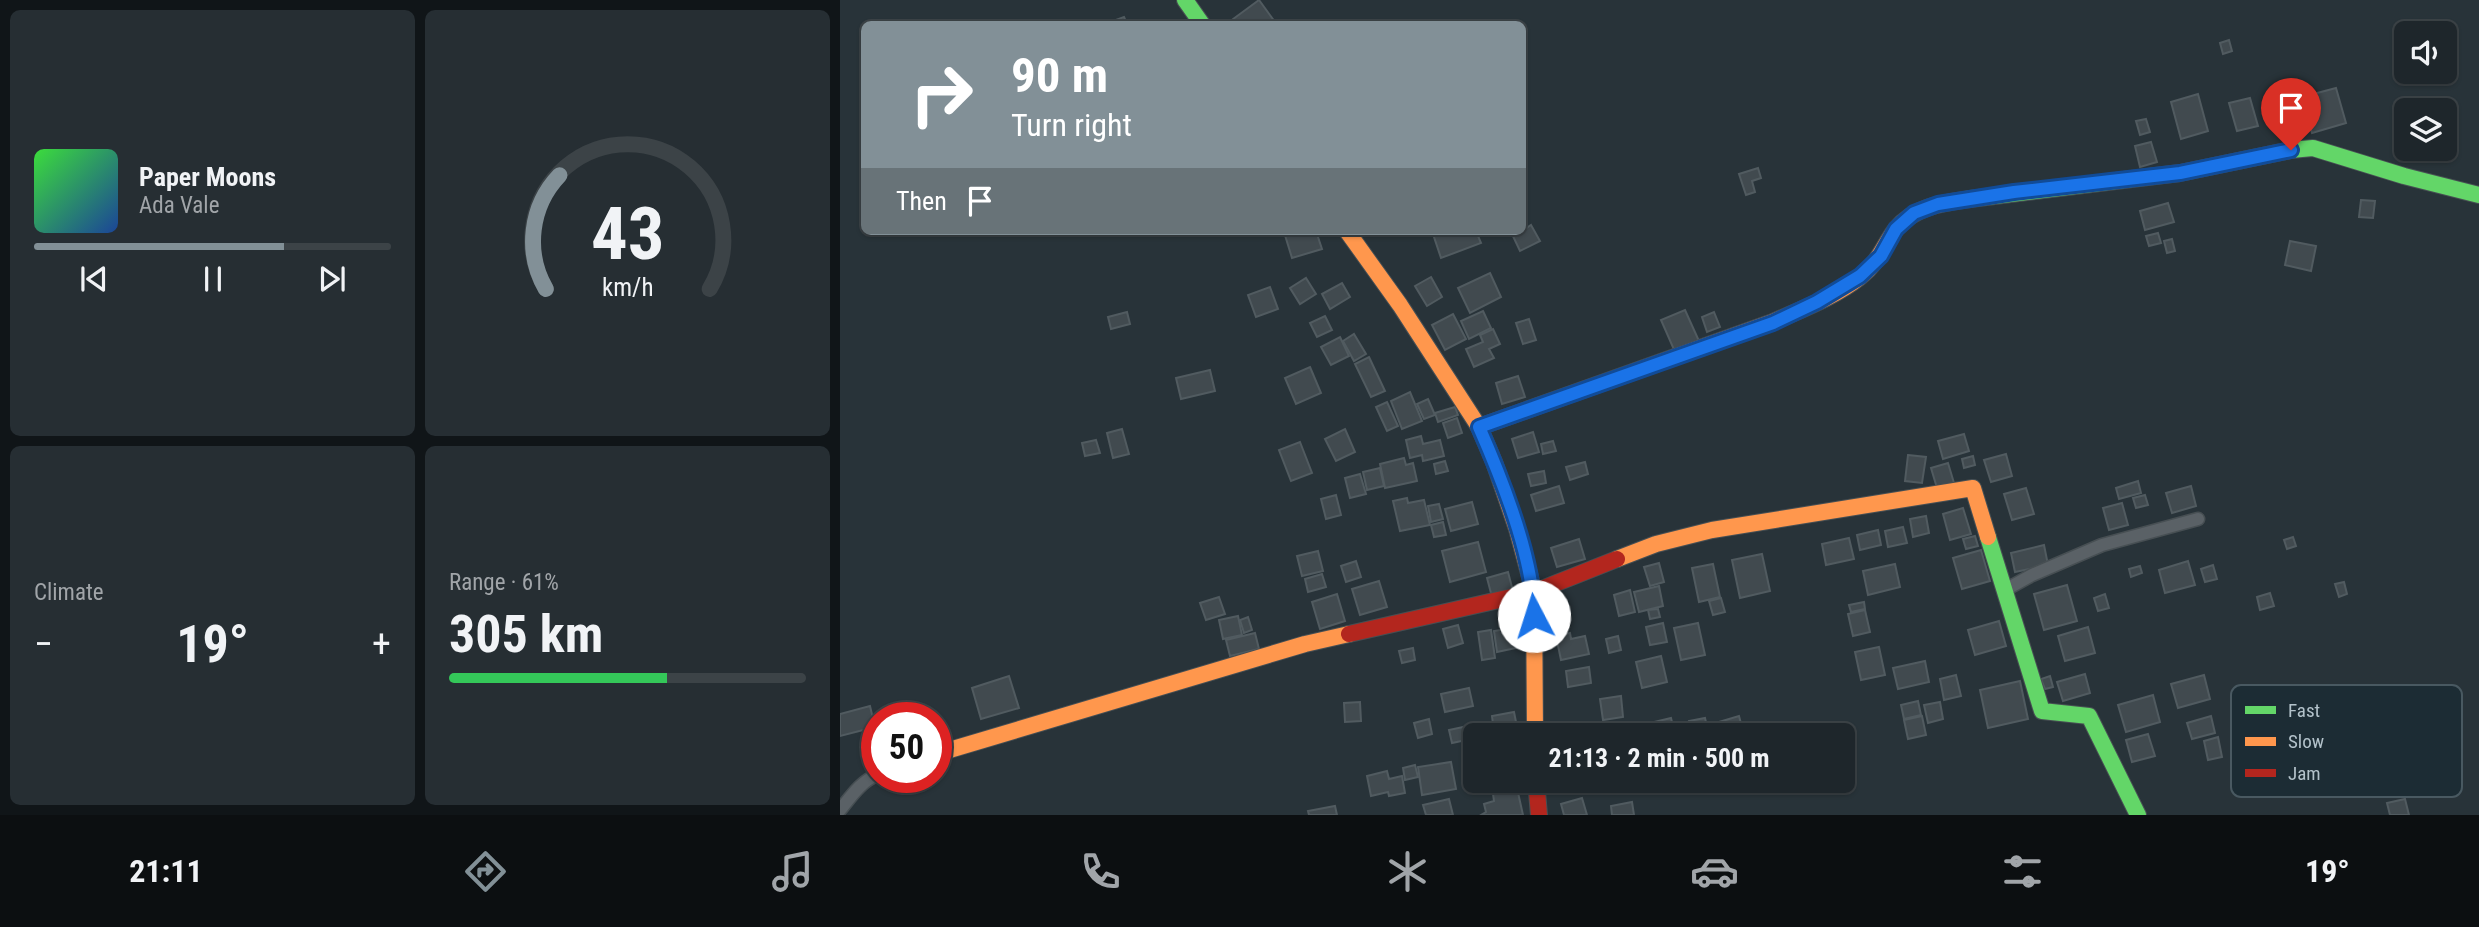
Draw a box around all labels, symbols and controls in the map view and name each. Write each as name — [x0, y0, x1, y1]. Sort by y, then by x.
map controls — [2394, 21, 2457, 161]
button: sound — [2394, 21, 2457, 84]
text: 90 m — [1011, 47, 1108, 104]
icon: right — [896, 49, 987, 140]
pin — [2261, 78, 2321, 150]
icon: arrive — [2272, 89, 2310, 127]
button: layers — [2394, 98, 2457, 161]
text: Turn right — [1011, 106, 1132, 144]
text: Paper Moons — [139, 162, 276, 192]
icon: arrive — [961, 182, 999, 220]
text: Then — [896, 186, 947, 216]
text: Ada Vale — [139, 192, 219, 219]
text: 43 — [591, 192, 664, 278]
icon: previous — [75, 260, 113, 298]
icon: pause — [194, 260, 232, 298]
icon: next — [313, 260, 351, 298]
text: km/h — [602, 273, 653, 302]
text: Range · 61% — [449, 569, 559, 596]
text: Climate — [34, 579, 104, 606]
position arrow — [1497, 579, 1571, 653]
text: 305 km — [449, 604, 603, 665]
text: 19° — [176, 614, 249, 675]
text: − — [34, 622, 53, 666]
text: + — [372, 622, 391, 666]
legend — [2231, 685, 2462, 797]
text: Fast — [2288, 699, 2320, 722]
speed limit sign: 50 — [861, 702, 952, 793]
text: Slow — [2288, 730, 2324, 753]
text: 21:13 · 2 min · 500 m — [1549, 743, 1769, 773]
text: Jam — [2288, 762, 2321, 785]
icon: directions — [461, 847, 510, 896]
icon: music — [768, 847, 817, 896]
icon: phone — [1076, 847, 1125, 896]
icon: climate — [1383, 847, 1432, 896]
icon: car — [1690, 847, 1739, 896]
icon: filters — [1998, 847, 2047, 896]
text: 21:11 — [129, 852, 203, 890]
text: 19° — [2305, 852, 2350, 890]

